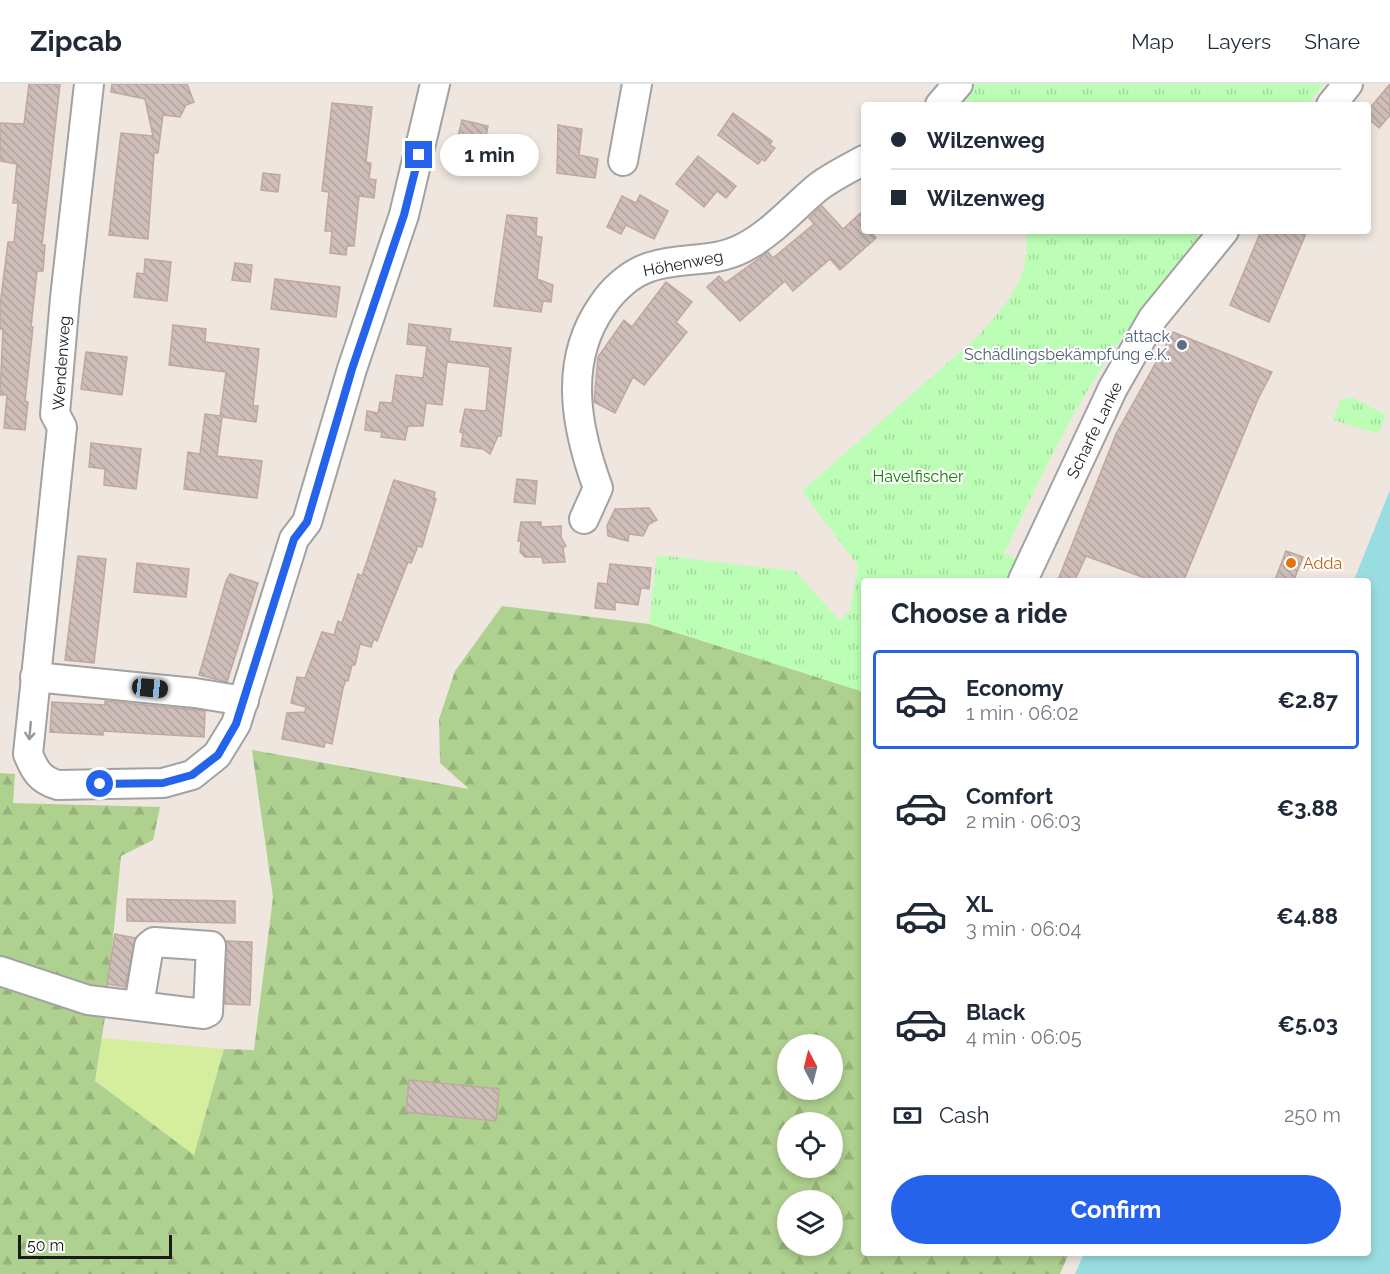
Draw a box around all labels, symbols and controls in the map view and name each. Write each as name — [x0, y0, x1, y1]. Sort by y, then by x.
text: Zipcab — [30, 25, 122, 58]
text: Map — [1131, 29, 1174, 54]
text: Layers — [1207, 29, 1271, 54]
text: Share — [1304, 29, 1360, 54]
text: Wilzenweg — [927, 127, 1045, 153]
callout: 1 min — [440, 134, 539, 176]
route end — [405, 141, 432, 168]
text: 1 min — [464, 143, 515, 167]
text: Wilzenweg — [927, 185, 1045, 211]
street label: Höhenweg — [641, 246, 725, 281]
street label: Wendenweg — [49, 315, 74, 411]
place label: attack Schädlingsbekämpfung e.K. — [964, 327, 1171, 364]
marker: attack Schädlingsbekämpfung e.K. — [1175, 338, 1189, 352]
street label: Scharfe Lanke — [1063, 379, 1126, 482]
park label: Havelfischer — [872, 467, 964, 486]
place label: Adda — [1303, 554, 1342, 573]
marker: Adda — [1284, 556, 1298, 570]
text: Choose a ride — [891, 598, 1067, 629]
icon: car — [894, 673, 948, 727]
text: Economy — [966, 675, 1064, 701]
car — [131, 677, 169, 699]
text: €2.87 — [1277, 687, 1338, 713]
text: 1 min · 06:02 — [966, 701, 1079, 725]
one-way arrow — [24, 721, 35, 741]
route start — [86, 770, 113, 797]
icon: car — [894, 781, 948, 835]
text: Comfort — [966, 783, 1053, 809]
text: €3.88 — [1277, 795, 1338, 821]
text: 2 min · 06:03 — [966, 809, 1081, 833]
icon: car — [894, 889, 948, 943]
text: XL — [966, 891, 993, 917]
text: €4.88 — [1276, 903, 1338, 929]
text: 3 min · 06:04 — [966, 917, 1081, 941]
icon: car — [894, 997, 948, 1051]
text: Black — [966, 999, 1025, 1025]
text: €5.03 — [1278, 1011, 1338, 1037]
text: 4 min · 06:05 — [966, 1025, 1082, 1049]
north arrow — [777, 1034, 843, 1100]
map controls — [777, 1034, 843, 1256]
icon: cash — [891, 1099, 924, 1132]
text: Cash — [939, 1102, 990, 1128]
text: 250 m — [1284, 1103, 1341, 1127]
button: locate — [777, 1112, 843, 1178]
button: Confirm — [891, 1175, 1341, 1244]
button: layers — [777, 1190, 843, 1256]
scale bar — [18, 1232, 172, 1260]
text: 50 m — [27, 1236, 64, 1255]

